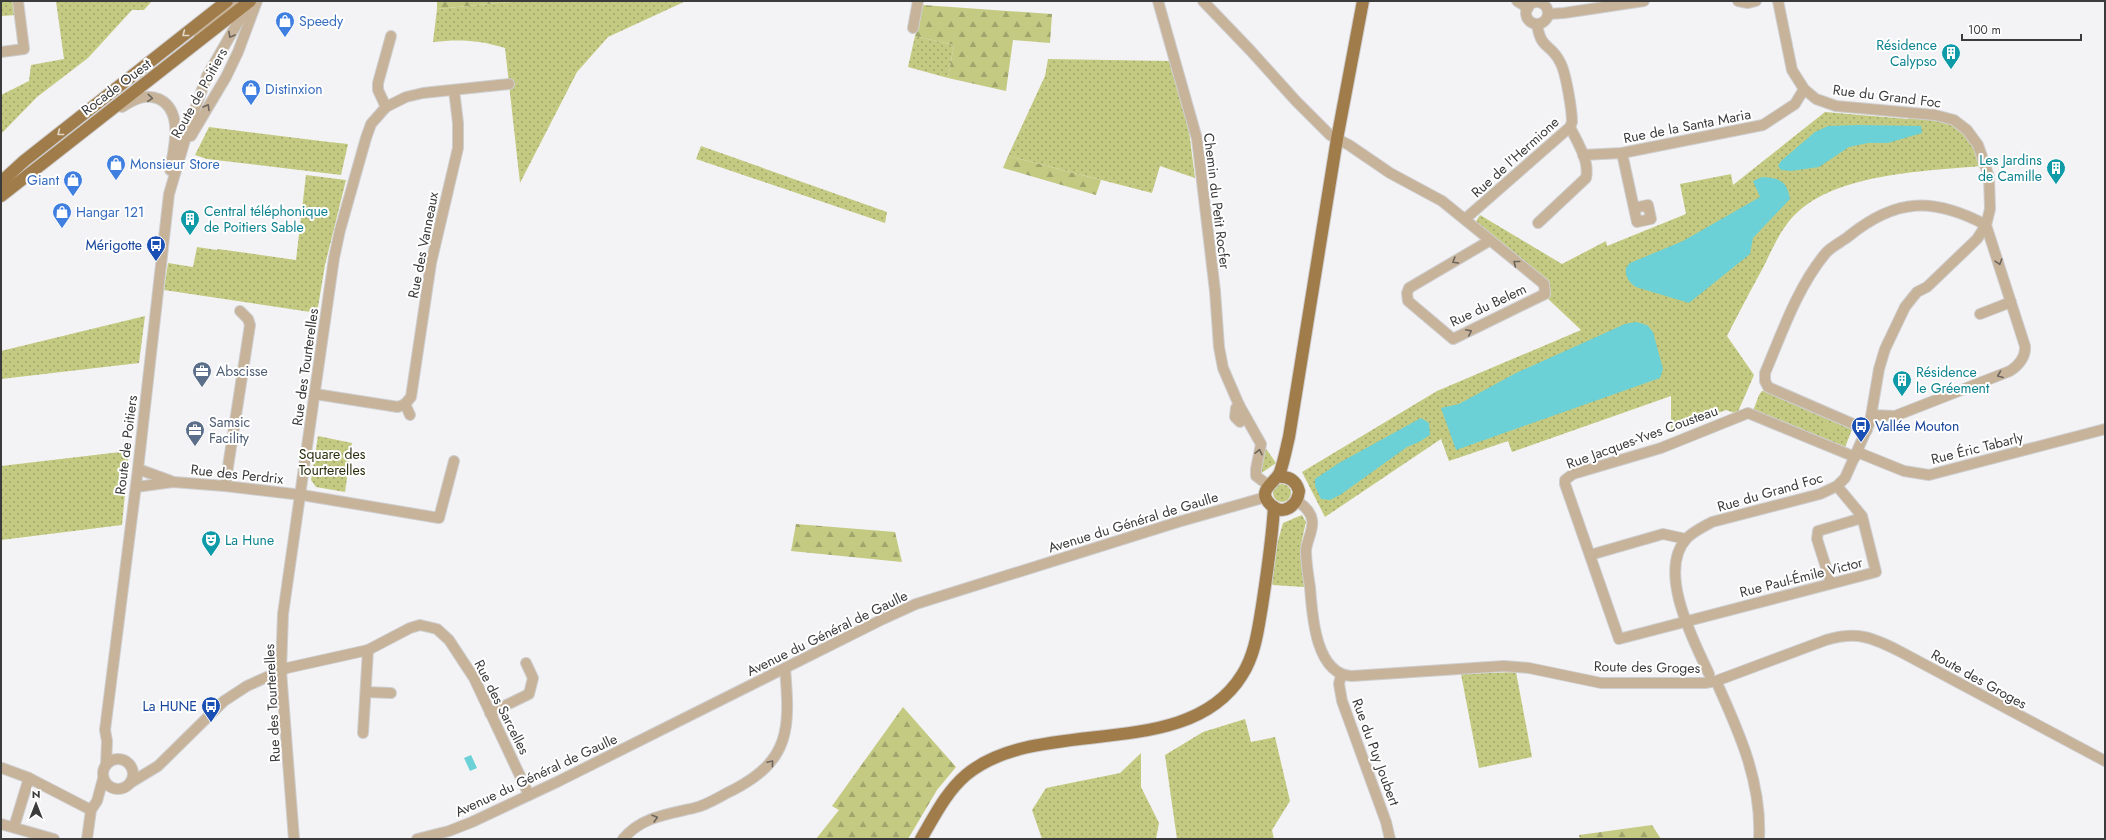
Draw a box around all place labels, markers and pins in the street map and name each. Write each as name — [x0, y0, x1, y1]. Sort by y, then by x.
shop icon: Speedy — [274, 10, 296, 38]
place label: Speedy — [299, 11, 344, 31]
place label: Résidence Calypso — [1876, 35, 1937, 71]
building icon: Résidence Calypso — [1940, 42, 1962, 70]
shop icon: Distinxion — [240, 78, 262, 106]
place label: Distinxion — [265, 79, 323, 99]
place label: Les Jardins de Camille — [1978, 150, 2042, 186]
shop icon: Monsieur Store — [105, 153, 127, 181]
place label: Monsieur Store — [130, 154, 220, 174]
building icon: Les Jardins de Camille — [2045, 157, 2067, 185]
shop icon: Giant — [62, 169, 84, 197]
place label: Giant — [27, 170, 60, 190]
shop icon: Hangar 121 — [51, 201, 73, 229]
place label: Central téléphonique de Poitiers Sable — [204, 201, 328, 237]
place label: Hangar 121 — [76, 202, 144, 222]
building icon: Central téléphonique de Poitiers Sable — [179, 208, 201, 236]
bus stop icon: Mérigotte — [145, 234, 167, 262]
place label: Mérigotte — [85, 235, 142, 255]
office icon: Abscisse — [191, 360, 213, 388]
place label: Abscisse — [216, 361, 268, 381]
place label: Résidence le Gréement — [1916, 362, 1990, 398]
building icon: Résidence le Gréement — [1891, 369, 1913, 397]
place label: Samsic Facility — [209, 412, 250, 448]
bus stop icon: Vallée Mouton — [1850, 415, 1872, 443]
place label: Vallée Mouton — [1875, 416, 1959, 436]
office icon: Samsic Facility — [184, 419, 206, 447]
theatre icon: La Hune — [200, 529, 222, 557]
place label: La Hune — [225, 530, 274, 550]
bus stop icon: La HUNE — [200, 695, 222, 723]
place label: La HUNE — [142, 696, 197, 716]

